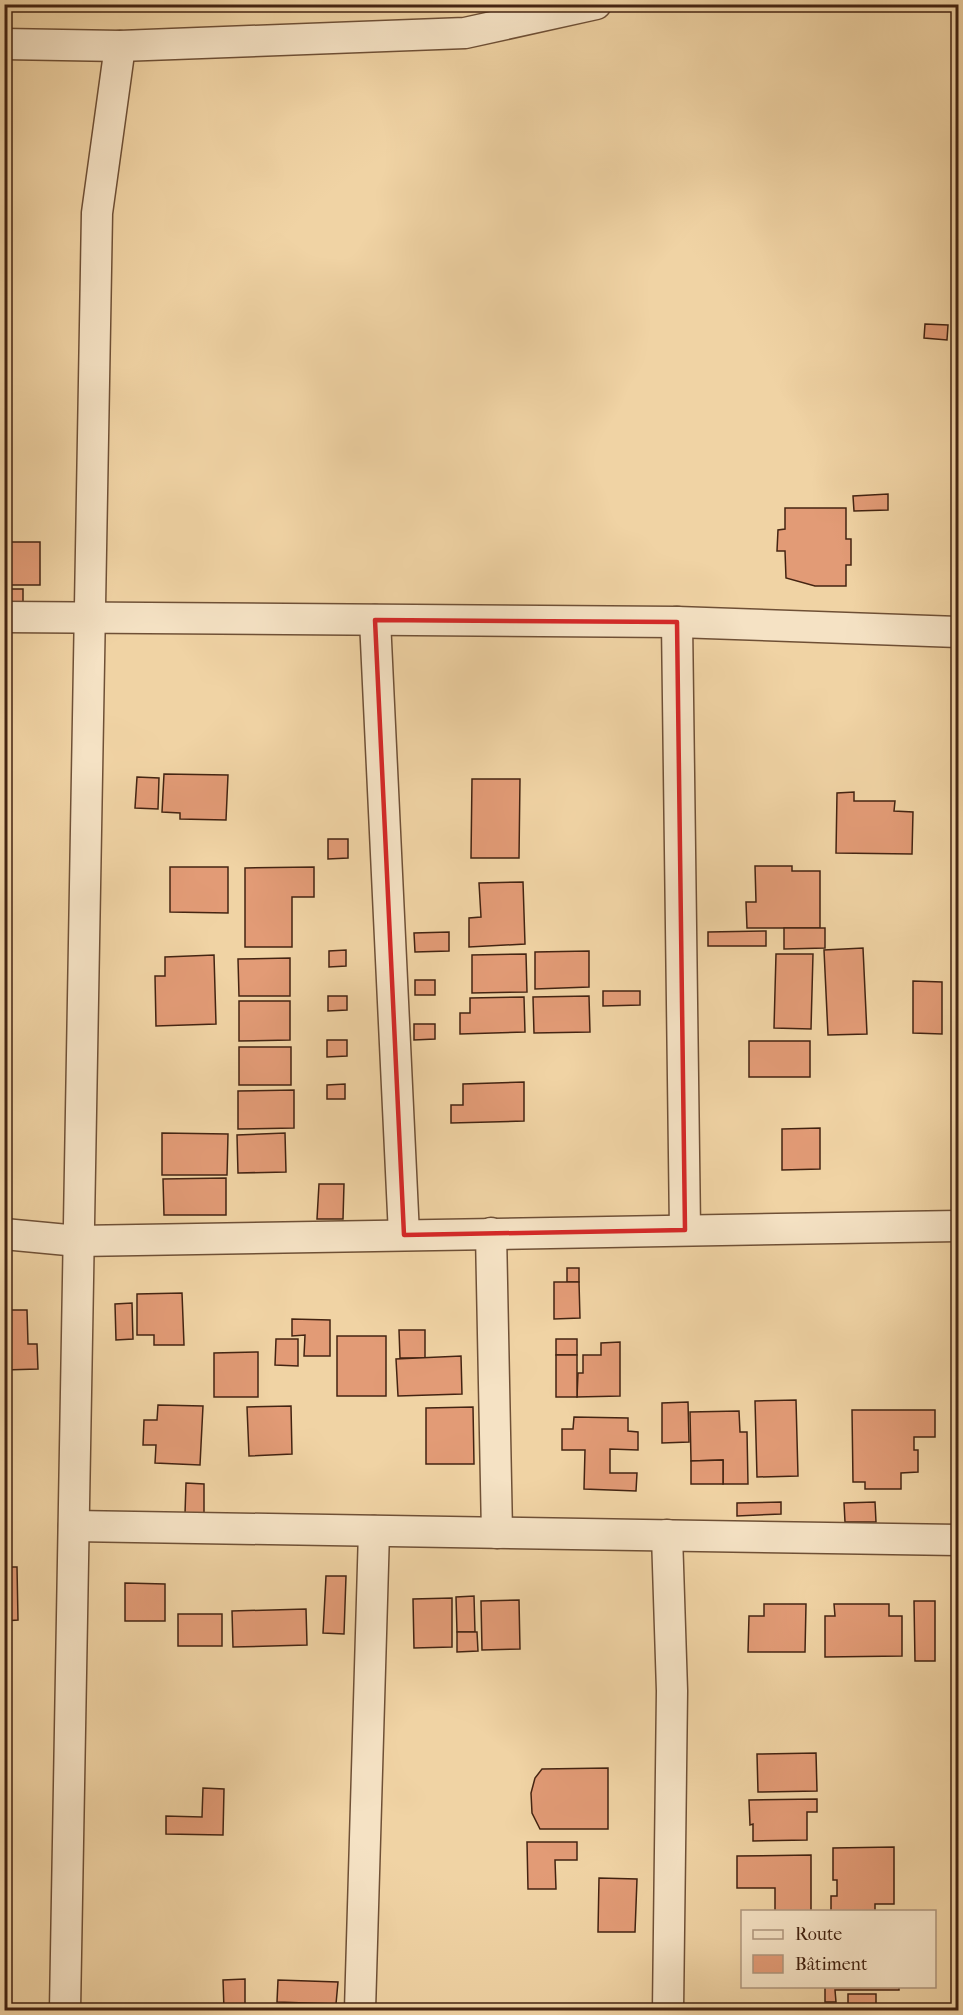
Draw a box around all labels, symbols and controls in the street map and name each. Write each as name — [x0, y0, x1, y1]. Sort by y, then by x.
legend — [741, 1910, 936, 1988]
text: Route — [795, 1924, 842, 1945]
text: Bâtiment — [795, 1954, 868, 1975]

